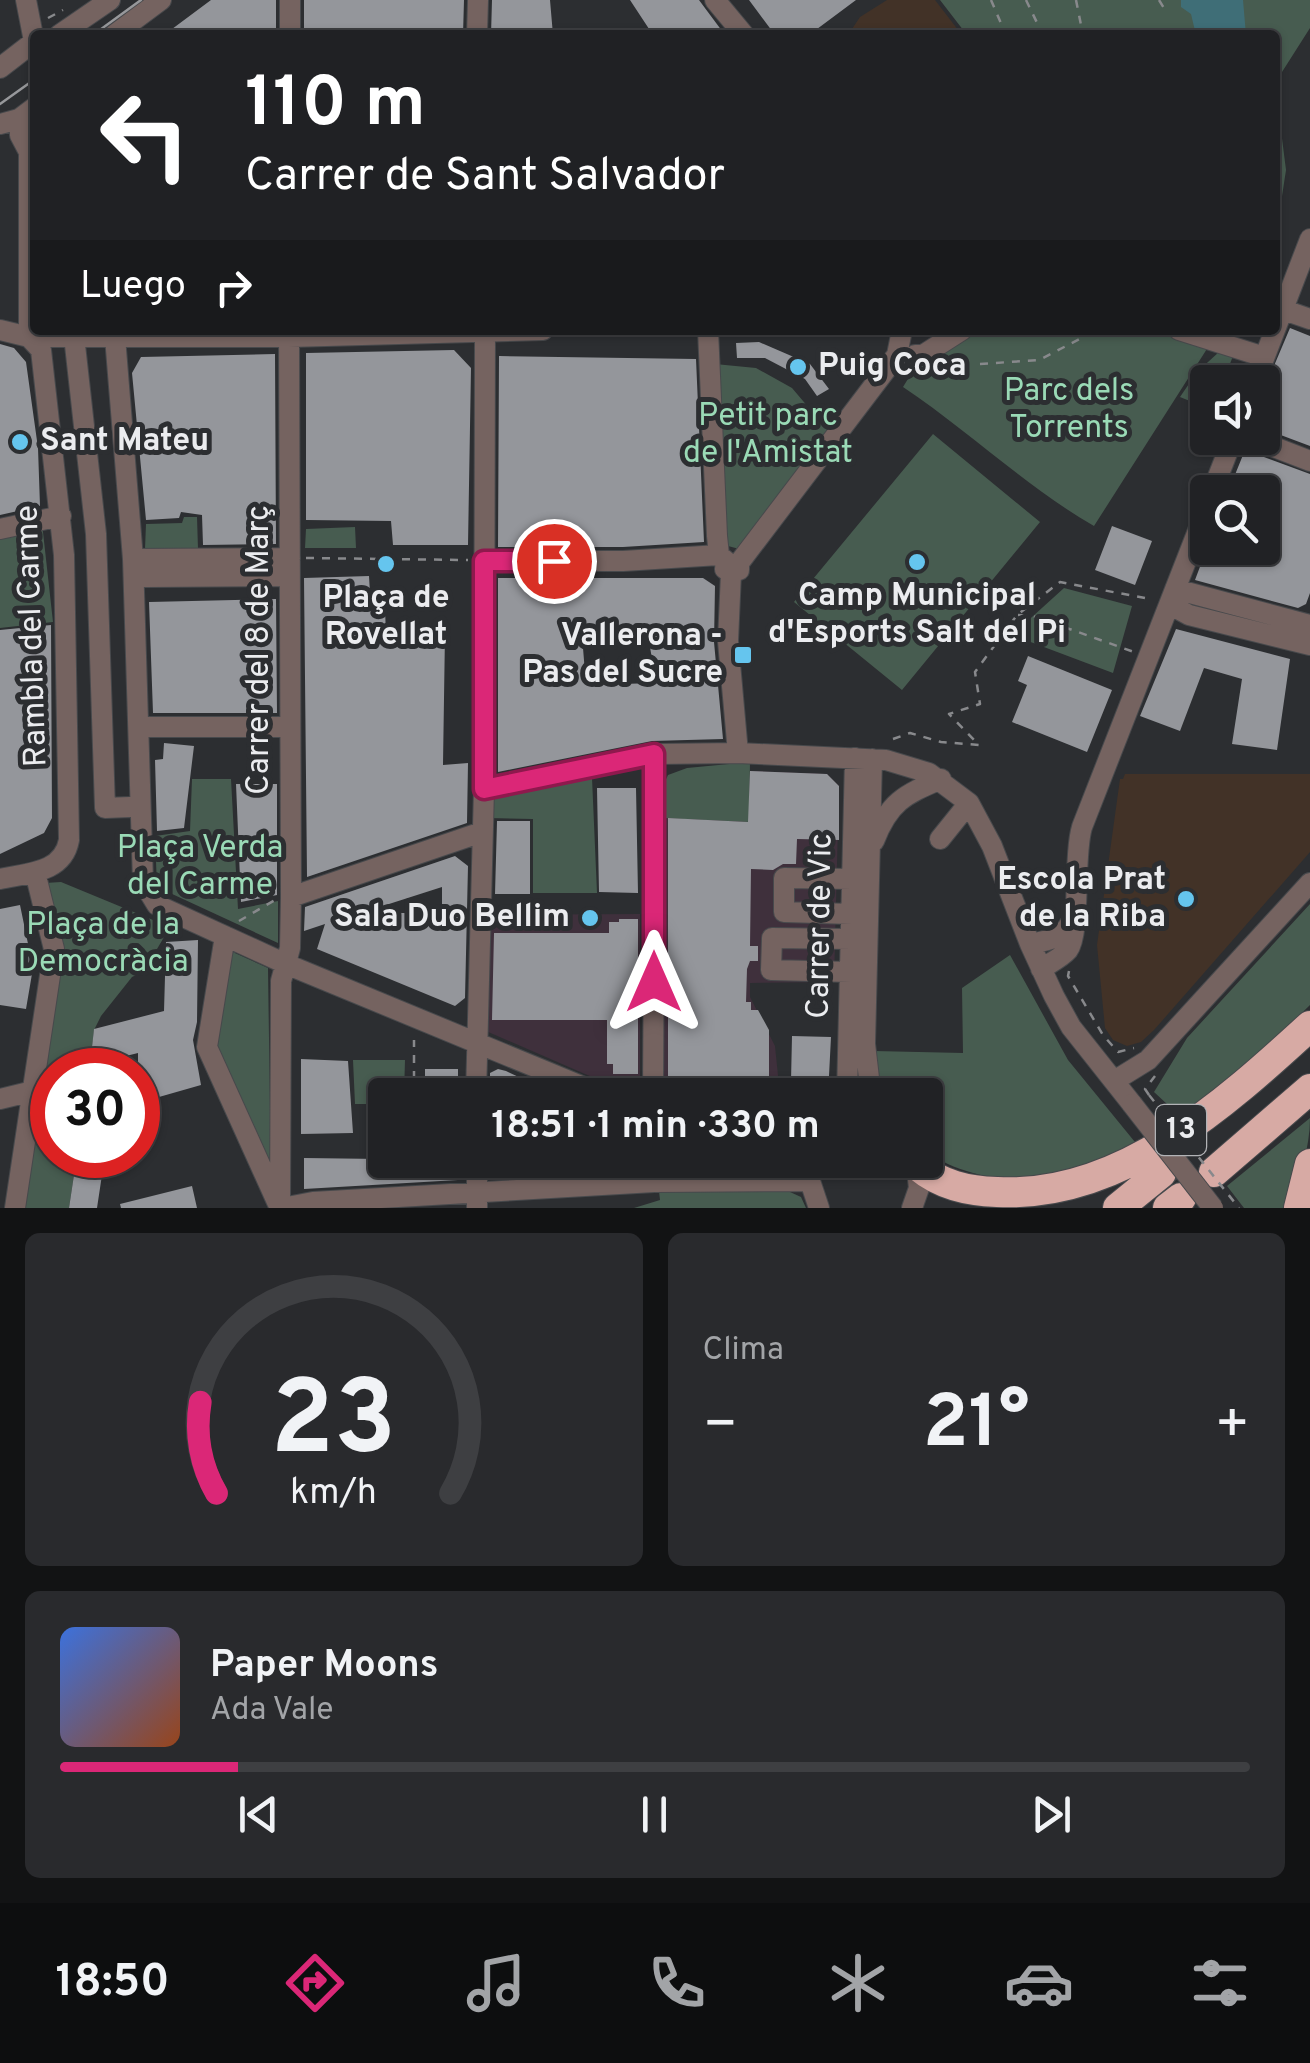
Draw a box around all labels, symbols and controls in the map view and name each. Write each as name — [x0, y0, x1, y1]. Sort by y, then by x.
text: 110 m — [245, 62, 426, 151]
icon: left — [80, 70, 210, 200]
text: Carrer de Sant Salvador — [245, 149, 725, 206]
icon: right — [206, 260, 261, 315]
text: Luego — [80, 263, 186, 312]
place label: Puig Coca — [818, 347, 967, 387]
marker: Puig Coca — [787, 356, 809, 378]
map controls — [1190, 365, 1280, 565]
button: sound — [1190, 365, 1280, 455]
park label: Parc dels Torrents — [1004, 372, 1134, 449]
park label: Petit parc de l'Amistat — [683, 397, 853, 474]
place label: Sant Mateu — [40, 422, 209, 462]
marker: Sant Mateu — [9, 431, 31, 453]
button: search — [1190, 475, 1280, 565]
street label: Rambla del Carme — [8, 504, 58, 768]
street label: Carrer del 8 de Març — [240, 505, 280, 795]
pin — [512, 519, 597, 604]
icon: arrive — [527, 534, 582, 589]
marker: Camp Municipal d'Esports Salt del Pi — [906, 551, 928, 573]
marker: Plaça de Rovellat — [375, 553, 397, 575]
place label: Camp Municipal d'Esports Salt del Pi — [768, 577, 1066, 654]
place label: Plaça de Rovellat — [323, 579, 450, 656]
place label: Vallerona - Pas del Sucre — [522, 617, 723, 694]
marker: Vallerona - Pas del Sucre — [732, 644, 754, 666]
park label: Plaça Verda del Carme — [117, 829, 283, 906]
street label: Carrer de Vic — [799, 833, 843, 1019]
place label: Escola Prat de la Riba — [997, 861, 1166, 938]
marker: Escola Prat de la Riba — [1175, 888, 1197, 910]
place label: Sala Duo Bellim — [334, 898, 570, 938]
park label: Plaça de la Democràcia — [17, 906, 189, 983]
marker: Sala Duo Bellim — [579, 907, 601, 929]
position arrow — [602, 930, 706, 1034]
speed limit sign: 30 — [30, 1048, 160, 1178]
text: 18:51 · 1 min · 330 m — [491, 1103, 820, 1152]
road number: 13 — [1156, 1105, 1206, 1155]
text: Clima — [703, 1331, 784, 1371]
text: 23 — [271, 1359, 397, 1491]
text: 21° — [923, 1379, 1030, 1474]
text: − — [703, 1392, 738, 1462]
text: + — [1215, 1392, 1250, 1462]
text: km/h — [290, 1471, 377, 1517]
text: Paper Moons — [210, 1642, 439, 1691]
text: Ada Vale — [210, 1691, 334, 1731]
icon: previous — [231, 1787, 286, 1842]
icon: pause — [627, 1787, 682, 1842]
icon: next — [1024, 1787, 1079, 1842]
icon: directions — [280, 1948, 350, 2018]
icon: music — [461, 1948, 531, 2018]
icon: phone — [642, 1948, 712, 2018]
icon: climate — [823, 1948, 893, 2018]
icon: car — [1004, 1948, 1074, 2018]
icon: filters — [1185, 1948, 1255, 2018]
text: 18:50 — [55, 1955, 170, 2012]

